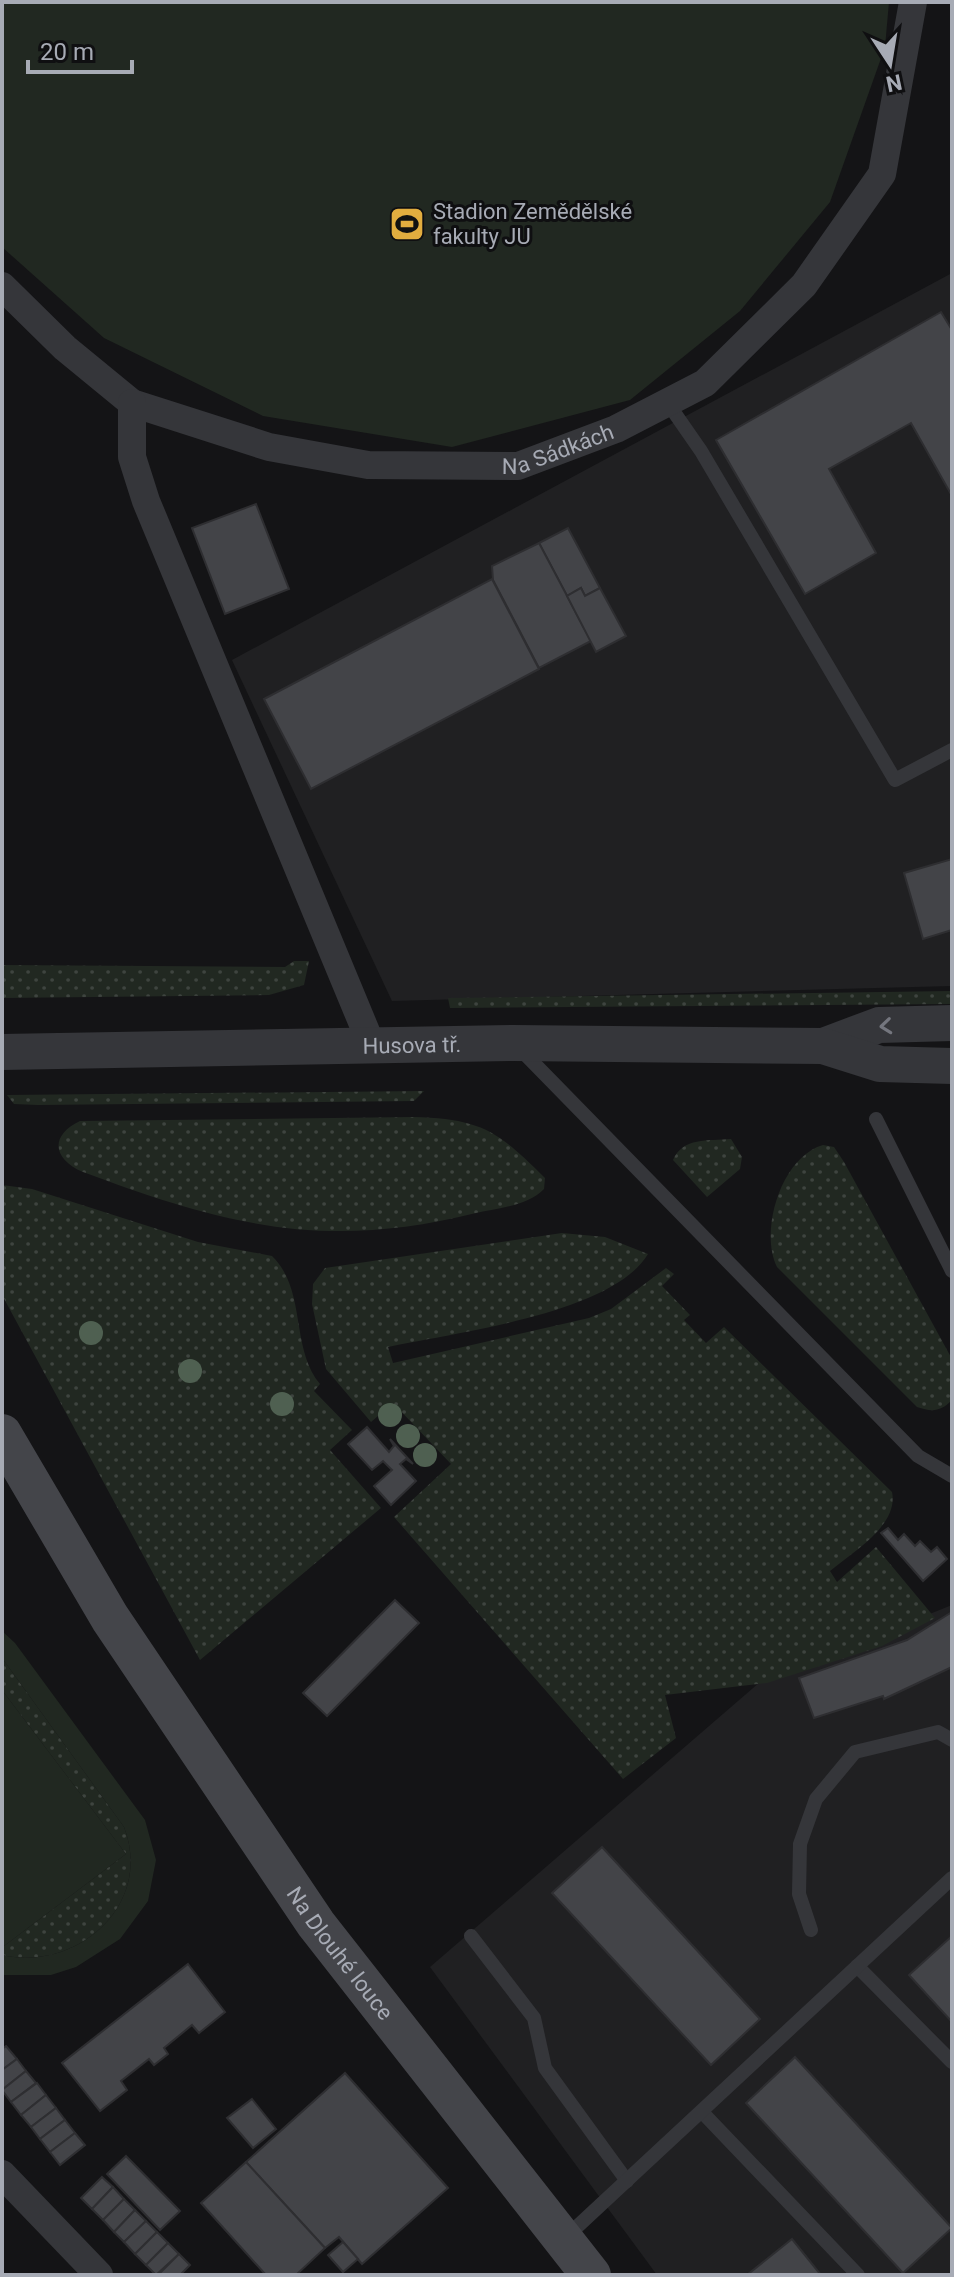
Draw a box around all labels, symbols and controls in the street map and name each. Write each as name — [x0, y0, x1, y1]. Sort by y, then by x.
scale bar — [28, 24, 132, 74]
north arrow — [850, 24, 930, 104]
text: 20 m — [40, 38, 94, 66]
text: N — [884, 69, 904, 97]
place label: Stadion Zemědělské fakulty JU — [433, 199, 632, 249]
sports icon: Stadion Zemědělské fakulty JU — [388, 205, 426, 243]
street label: Na Sádkách — [502, 419, 617, 478]
one-way arrow — [879, 1017, 892, 1034]
street label: Husova tř. — [362, 1031, 461, 1058]
street label: Na Dlouhé louce — [282, 1882, 399, 2024]

